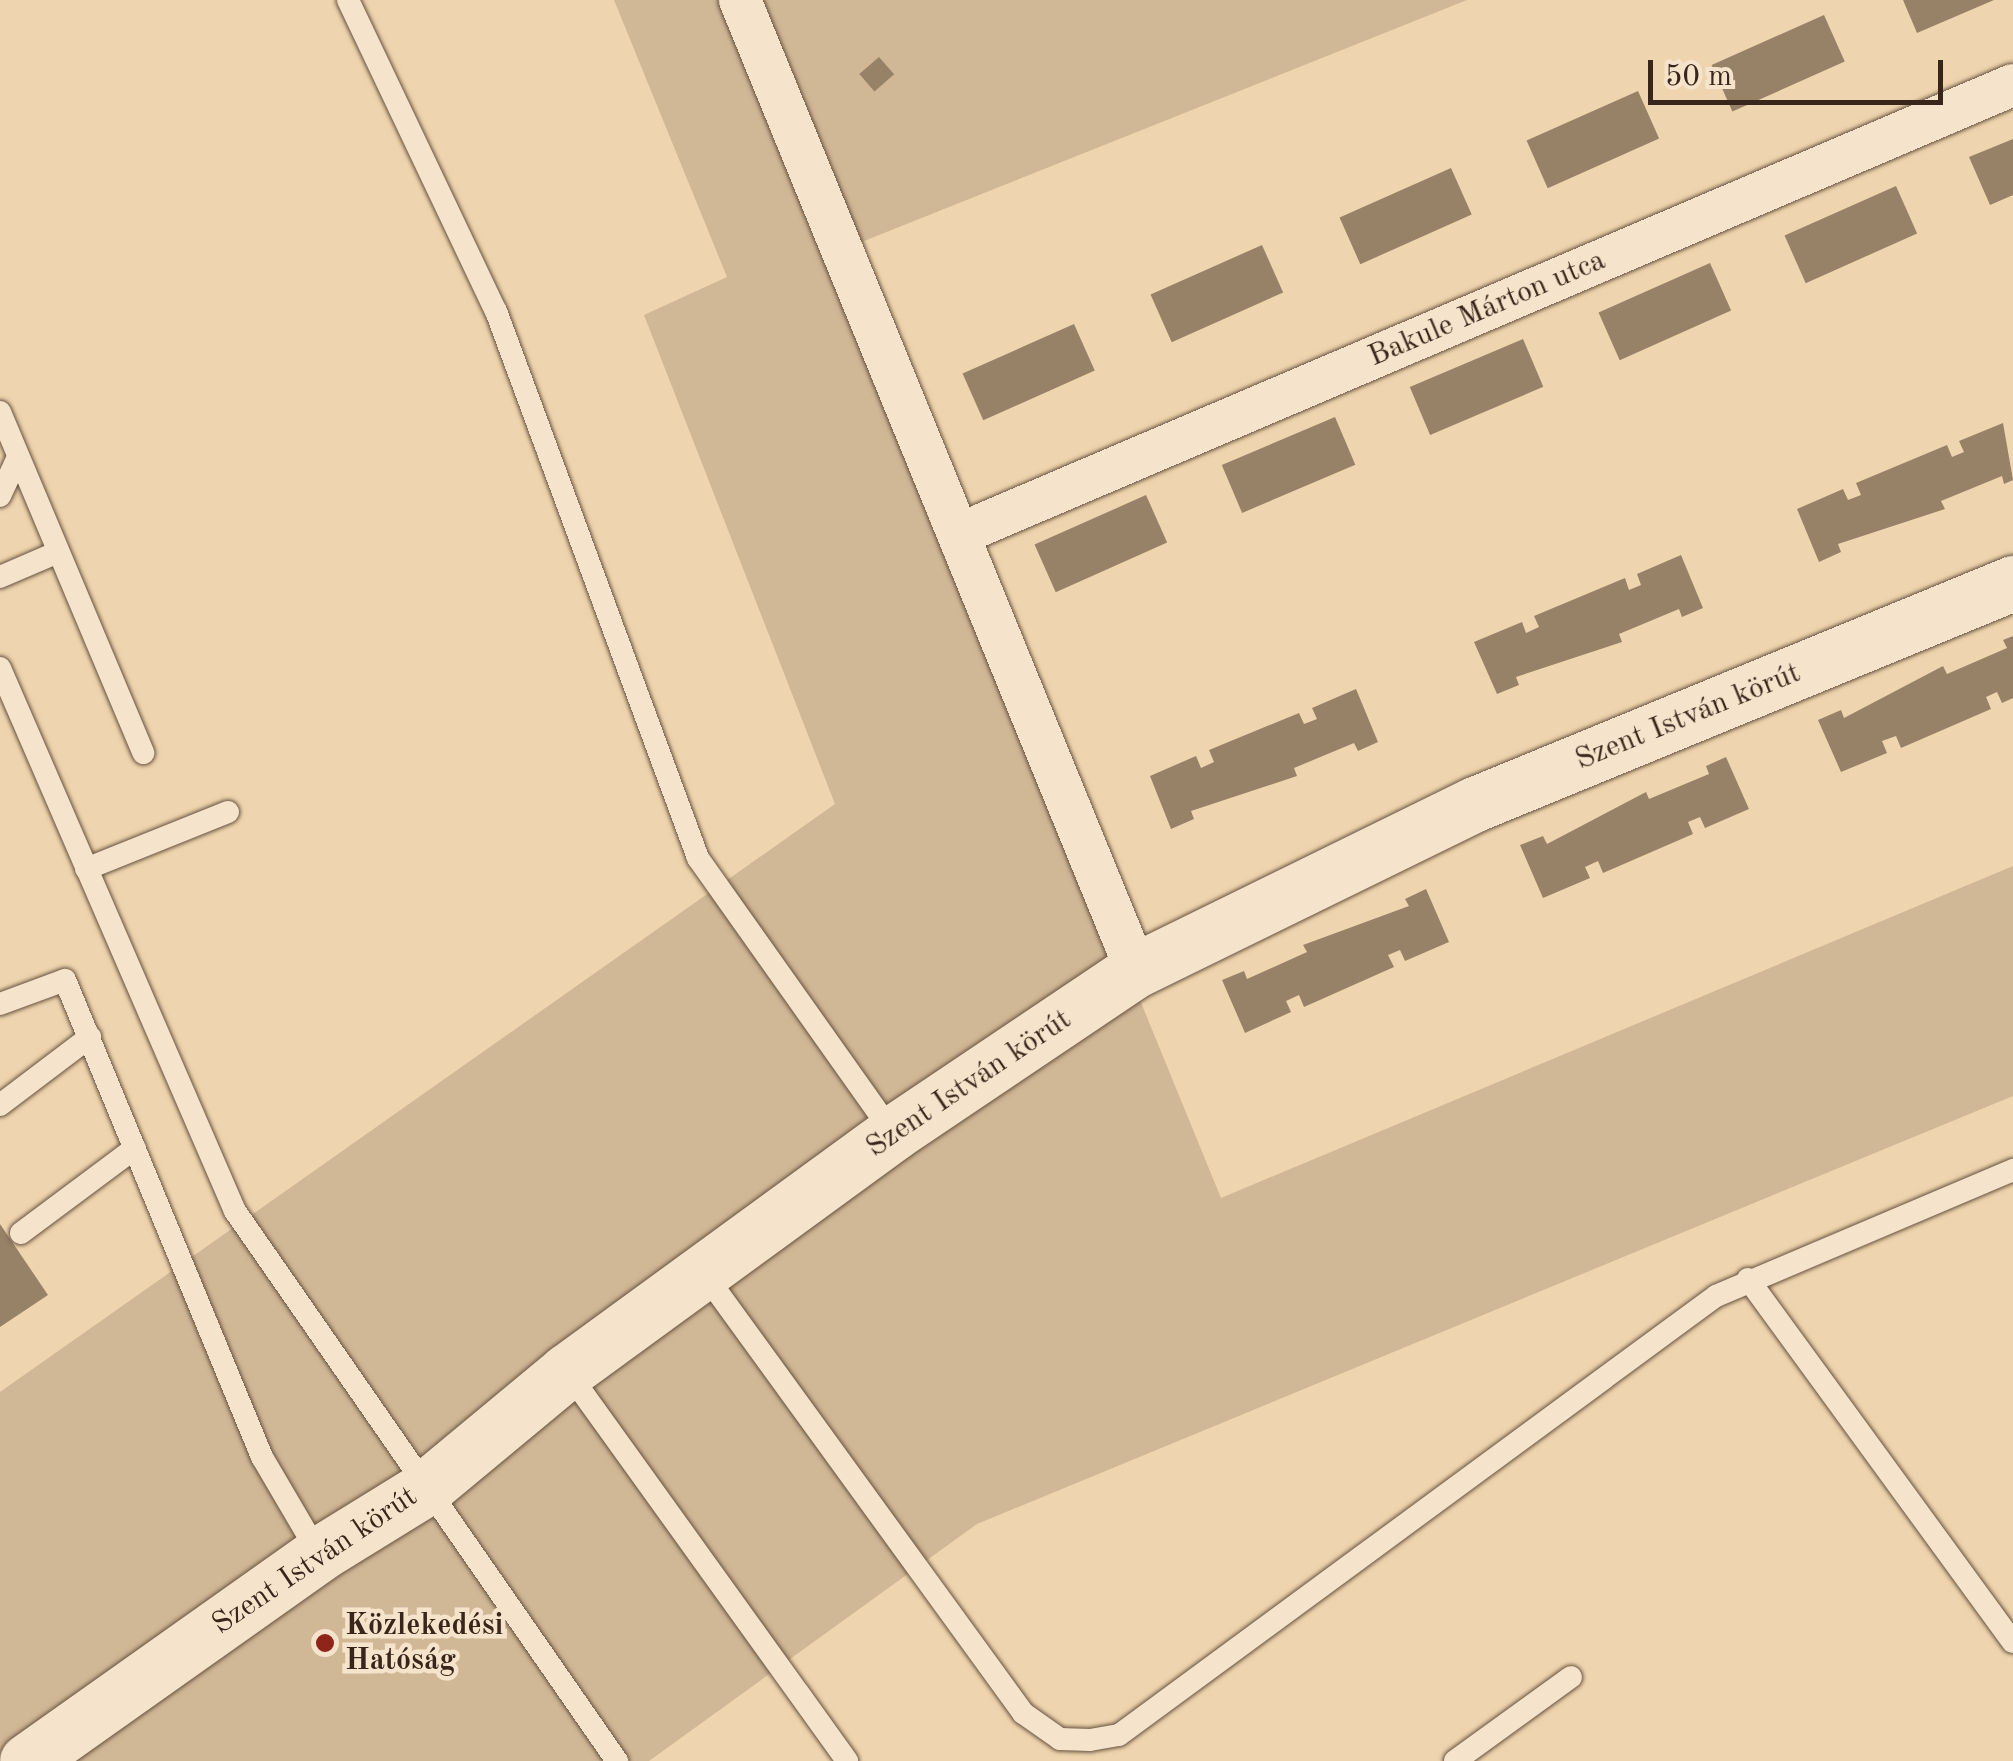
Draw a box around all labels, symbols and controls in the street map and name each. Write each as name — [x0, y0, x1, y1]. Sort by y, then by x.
scale bar — [1653, 40, 1948, 102]
text: 50 m — [1665, 62, 1732, 92]
street label: Bakule Márton utca — [1363, 243, 1611, 375]
street label: Szent István körút — [1570, 655, 1806, 779]
street label: Szent István körút — [860, 1002, 1078, 1166]
street label: Szent István körút — [206, 1479, 424, 1643]
place label: Közlekedési Hatóság — [345, 1608, 503, 1678]
marker: Közlekedési Hatóság — [314, 1632, 336, 1654]

